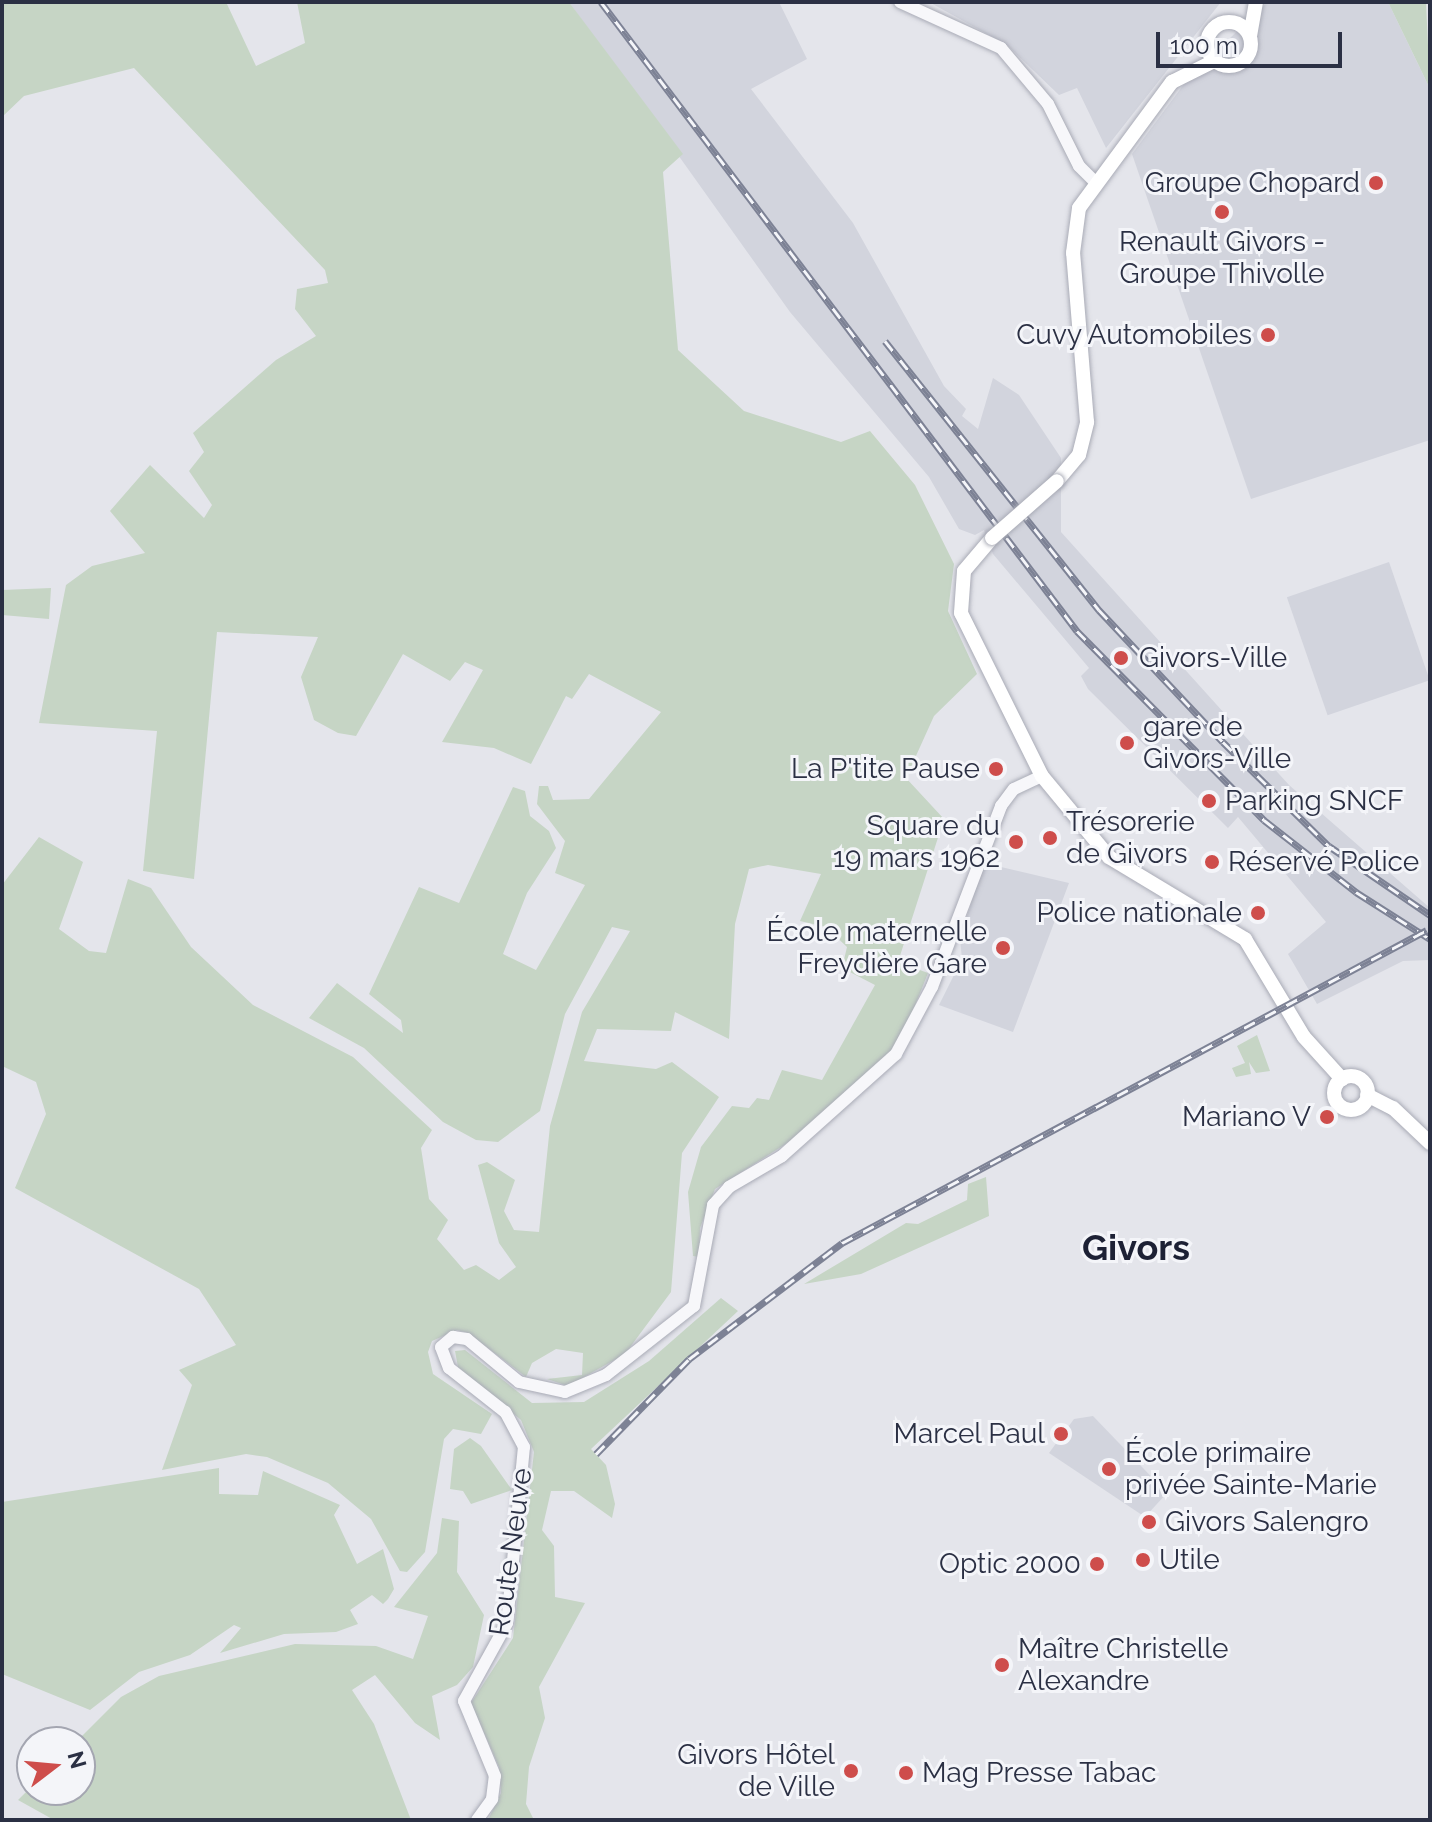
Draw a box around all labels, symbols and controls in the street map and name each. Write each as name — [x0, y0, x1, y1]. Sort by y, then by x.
scale bar — [1160, 16, 1346, 66]
text: 100 m — [1170, 31, 1238, 60]
place label: Groupe Chopard — [1145, 166, 1360, 200]
marker: Groupe Chopard — [1367, 174, 1385, 192]
marker: Renault Givors - Groupe Thivolle — [1213, 203, 1231, 221]
place label: Renault Givors - Groupe Thivolle — [1119, 225, 1325, 291]
place label: Cuvy Automobiles — [1015, 318, 1252, 352]
marker: Cuvy Automobiles — [1259, 326, 1277, 344]
place label: Givors-Ville — [1139, 641, 1287, 675]
marker: Givors-Ville — [1110, 647, 1132, 669]
place label: gare de Givors-Ville — [1143, 710, 1291, 776]
marker: gare de Givors-Ville — [1118, 734, 1136, 752]
place label: La P'tite Pause — [791, 752, 980, 786]
marker: La P'tite Pause — [987, 760, 1005, 778]
place label: Parking SNCF — [1225, 784, 1403, 818]
marker: Parking SNCF — [1200, 792, 1218, 810]
place label: Trésorerie de Givors — [1066, 805, 1195, 871]
place label: Square du 19 mars 1962 — [833, 809, 1000, 875]
marker: Trésorerie de Givors — [1041, 829, 1059, 847]
marker: Square du 19 mars 1962 — [1007, 833, 1025, 851]
place label: Réservé Police — [1228, 845, 1419, 879]
marker: Réservé Police — [1203, 853, 1221, 871]
place label: Police nationale — [1036, 896, 1242, 930]
marker: Police nationale — [1249, 904, 1267, 922]
place label: École maternelle Freydière Gare — [767, 915, 987, 981]
marker: École maternelle Freydière Gare — [994, 939, 1012, 957]
place label: Mariano V — [1181, 1100, 1311, 1134]
marker: Mariano V — [1318, 1108, 1336, 1126]
district label: Givors — [1082, 1226, 1190, 1270]
place label: Marcel Paul — [893, 1417, 1045, 1451]
marker: Marcel Paul — [1052, 1425, 1070, 1443]
place label: École primaire privée Sainte-Marie — [1125, 1436, 1377, 1502]
marker: École primaire privée Sainte-Marie — [1100, 1460, 1118, 1478]
street label: Route Neuve — [483, 1466, 539, 1638]
place label: Givors Salengro — [1165, 1505, 1369, 1539]
marker: Givors Salengro — [1140, 1513, 1158, 1531]
place label: Utile — [1159, 1543, 1220, 1577]
place label: Optic 2000 — [939, 1547, 1081, 1581]
marker: Utile — [1134, 1551, 1152, 1569]
marker: Optic 2000 — [1088, 1555, 1106, 1573]
place label: Maître Christelle Alexandre — [1018, 1632, 1228, 1698]
marker: Maître Christelle Alexandre — [993, 1656, 1011, 1674]
north arrow — [16, 1726, 96, 1806]
place label: Givors Hôtel de Ville — [677, 1738, 835, 1804]
text: N — [62, 1748, 92, 1772]
place label: Mag Presse Tabac — [922, 1756, 1157, 1790]
marker: Givors Hôtel de Ville — [842, 1762, 860, 1780]
marker: Mag Presse Tabac — [897, 1764, 915, 1782]

